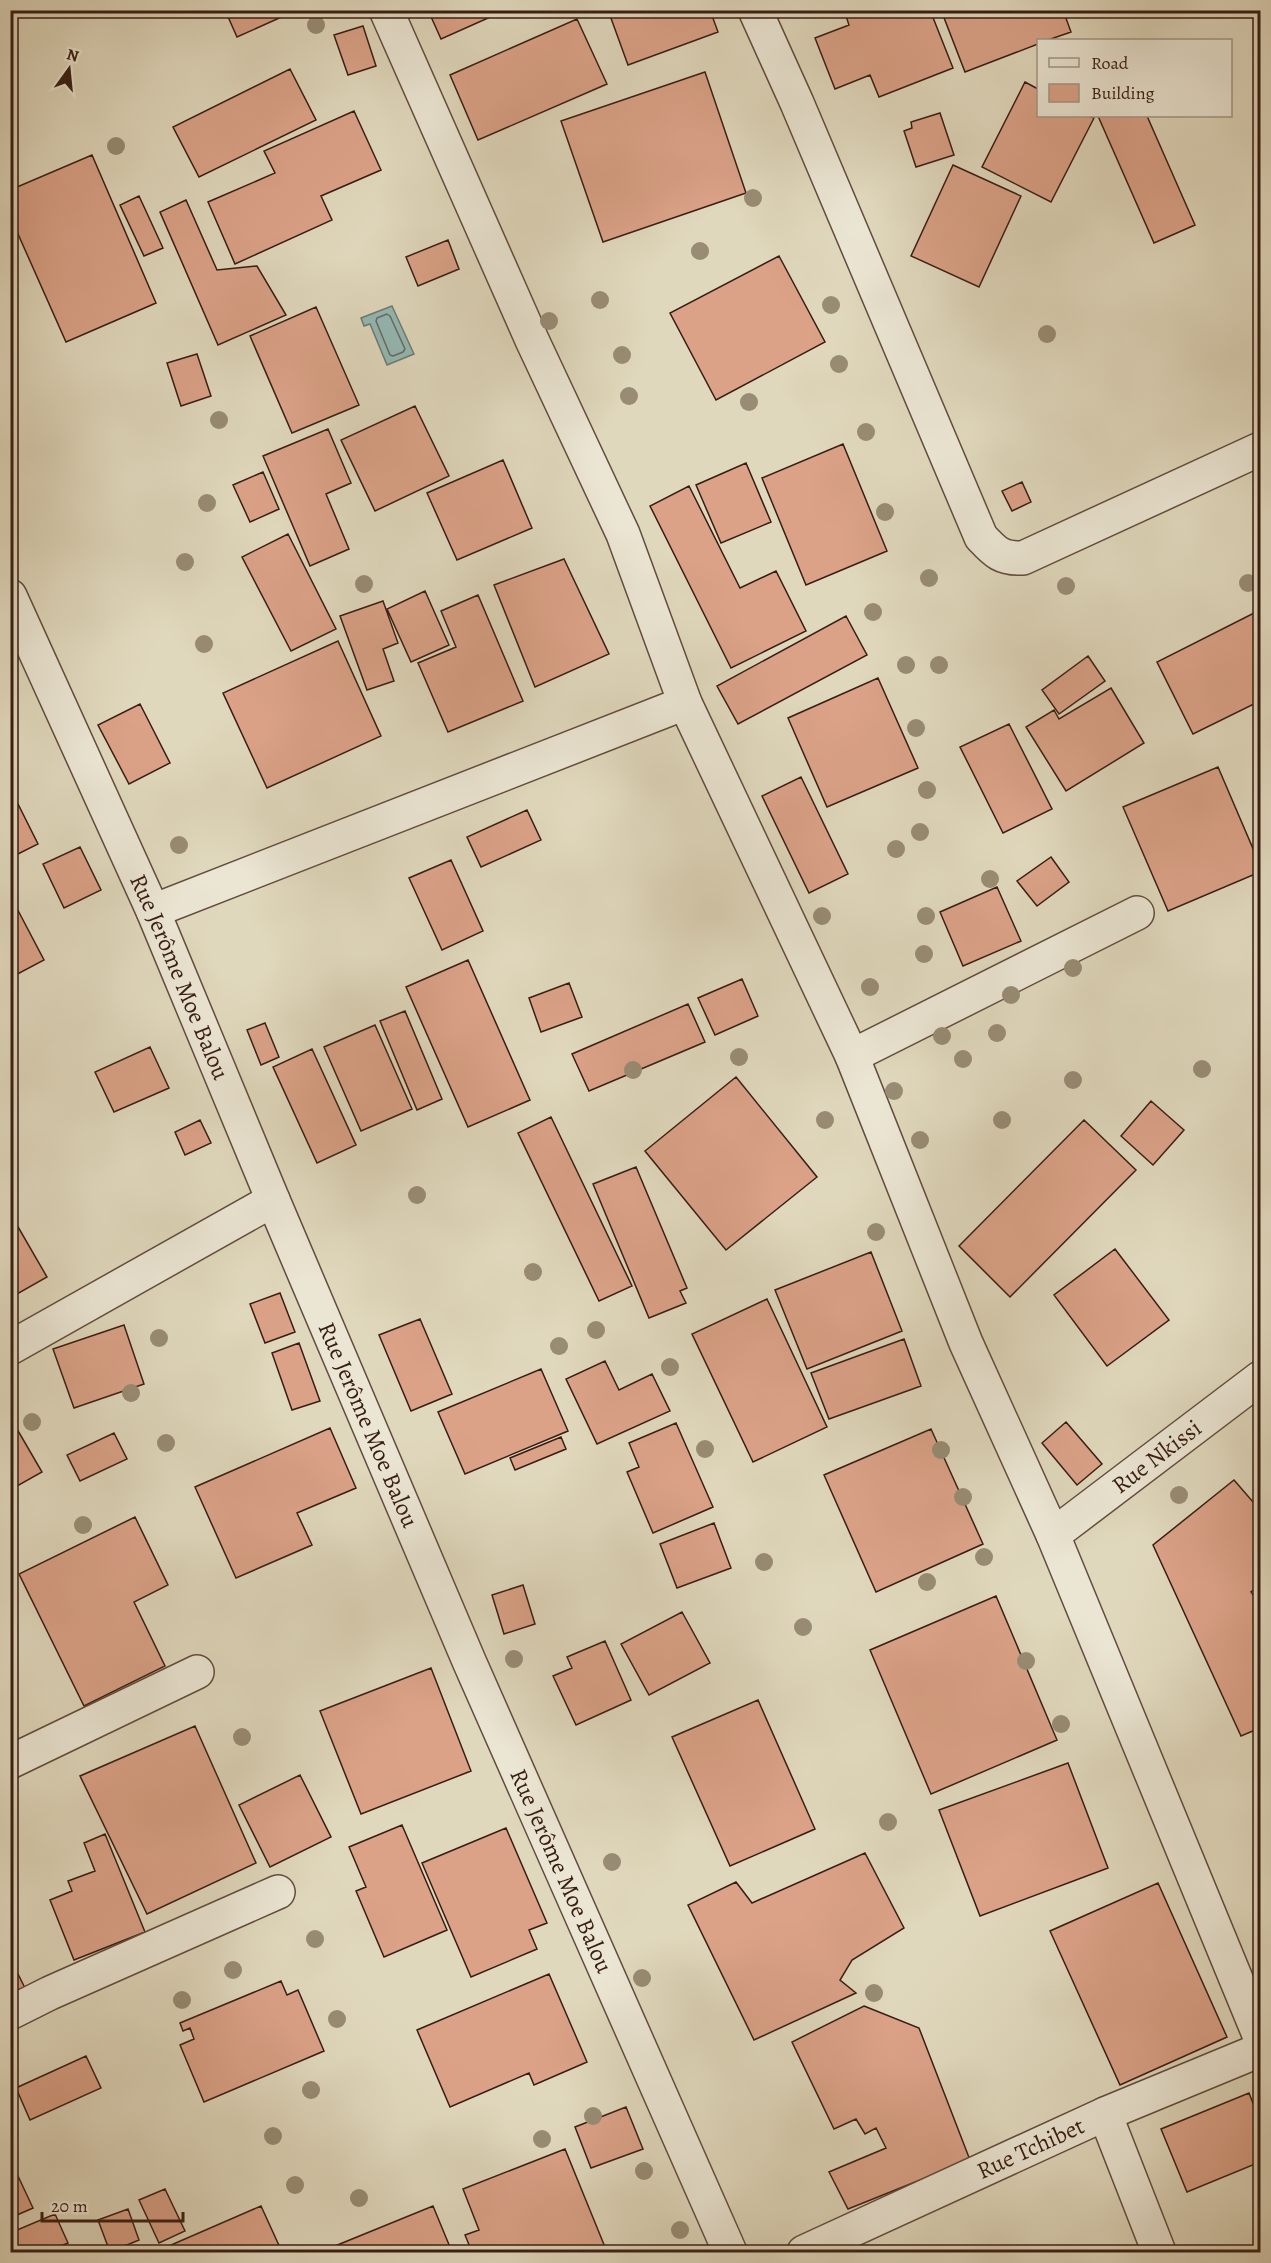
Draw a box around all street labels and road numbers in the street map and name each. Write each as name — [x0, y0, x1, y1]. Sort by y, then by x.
street label: Rue Jerôme Moe Balou — [122, 869, 237, 1084]
street label: Rue Jerôme Moe Balou — [311, 1317, 426, 1532]
street label: Rue Nkissi — [1105, 1412, 1208, 1501]
street label: Rue Jerôme Moe Balou — [502, 1763, 621, 1978]
street label: Rue Tchibet — [971, 2110, 1089, 2187]

